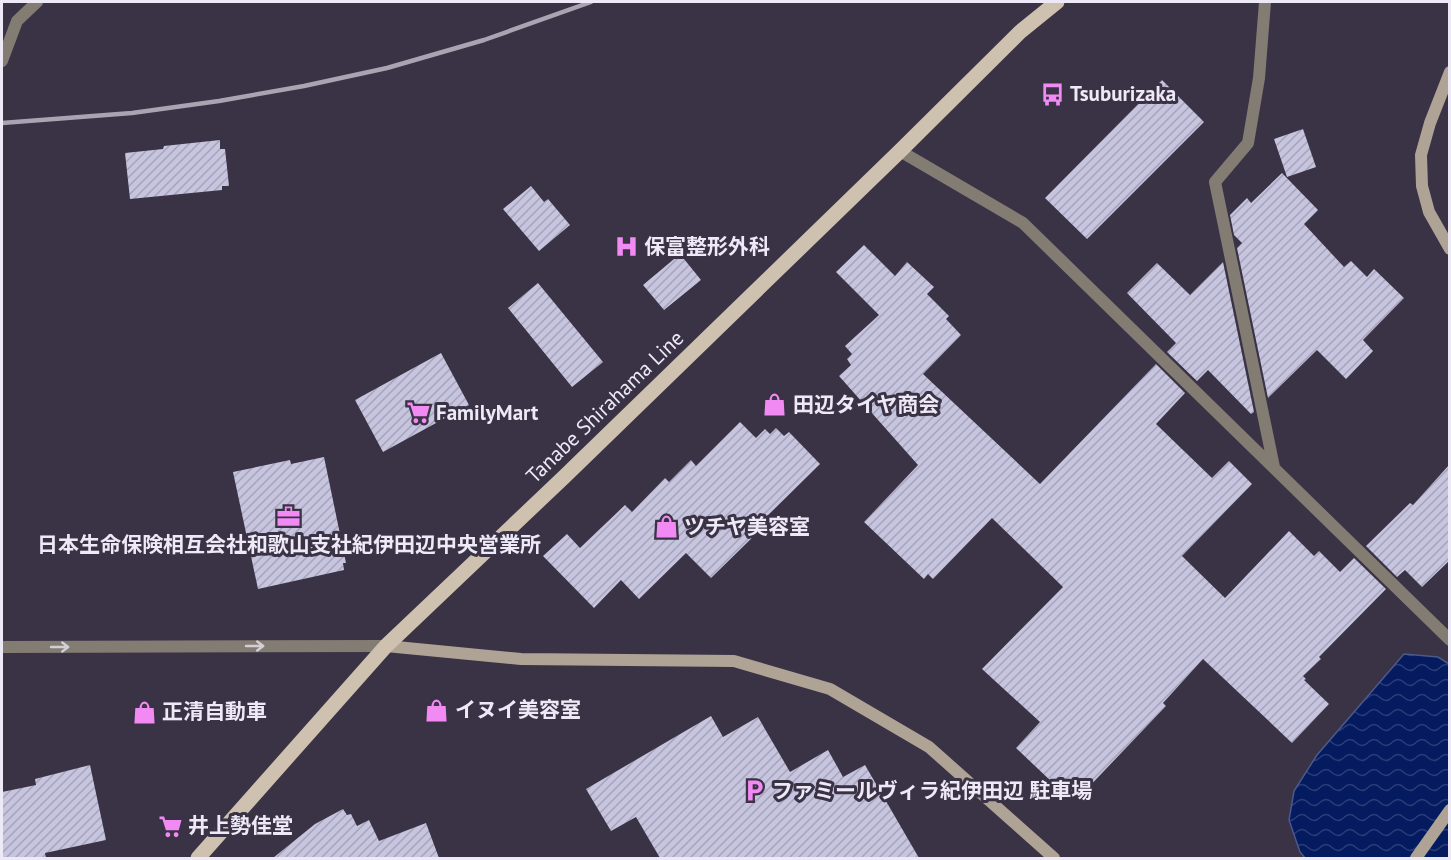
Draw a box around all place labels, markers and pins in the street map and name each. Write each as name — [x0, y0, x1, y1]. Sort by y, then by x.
place label: Tsuburizaka — [1070, 80, 1176, 107]
bus stop icon: Tsuburizaka — [1039, 81, 1065, 107]
place label: 保富整形外科 — [644, 233, 770, 260]
hospital icon: 保富整形外科 — [613, 234, 639, 260]
place label: 田辺タイヤ商会 — [793, 391, 939, 418]
shop icon: 田辺タイヤ商会 — [762, 392, 788, 418]
place label: FamilyMart — [436, 399, 539, 426]
supermarket icon: FamilyMart — [405, 400, 431, 426]
office icon: 日本生命保険相互会社和歌山支社紀伊田辺中央営業所 — [276, 504, 302, 530]
place label: ツチヤ美容室 — [684, 513, 810, 540]
shop icon: ツチヤ美容室 — [653, 514, 679, 540]
place label: 日本生命保険相互会社和歌山支社紀伊田辺中央営業所 — [37, 531, 541, 558]
place label: イヌイ美容室 — [455, 696, 581, 723]
shop icon: イヌイ美容室 — [424, 697, 450, 723]
place label: 正清自動車 — [162, 698, 267, 725]
shop icon: 正清自動車 — [131, 699, 157, 725]
place label: ファミールヴィラ紀伊田辺 駐車場 — [772, 777, 1092, 804]
parking icon: ファミールヴィラ紀伊田辺 駐車場 — [741, 778, 767, 804]
place label: 井上勢佳堂 — [188, 812, 293, 839]
supermarket icon: 井上勢佳堂 — [157, 813, 183, 839]

